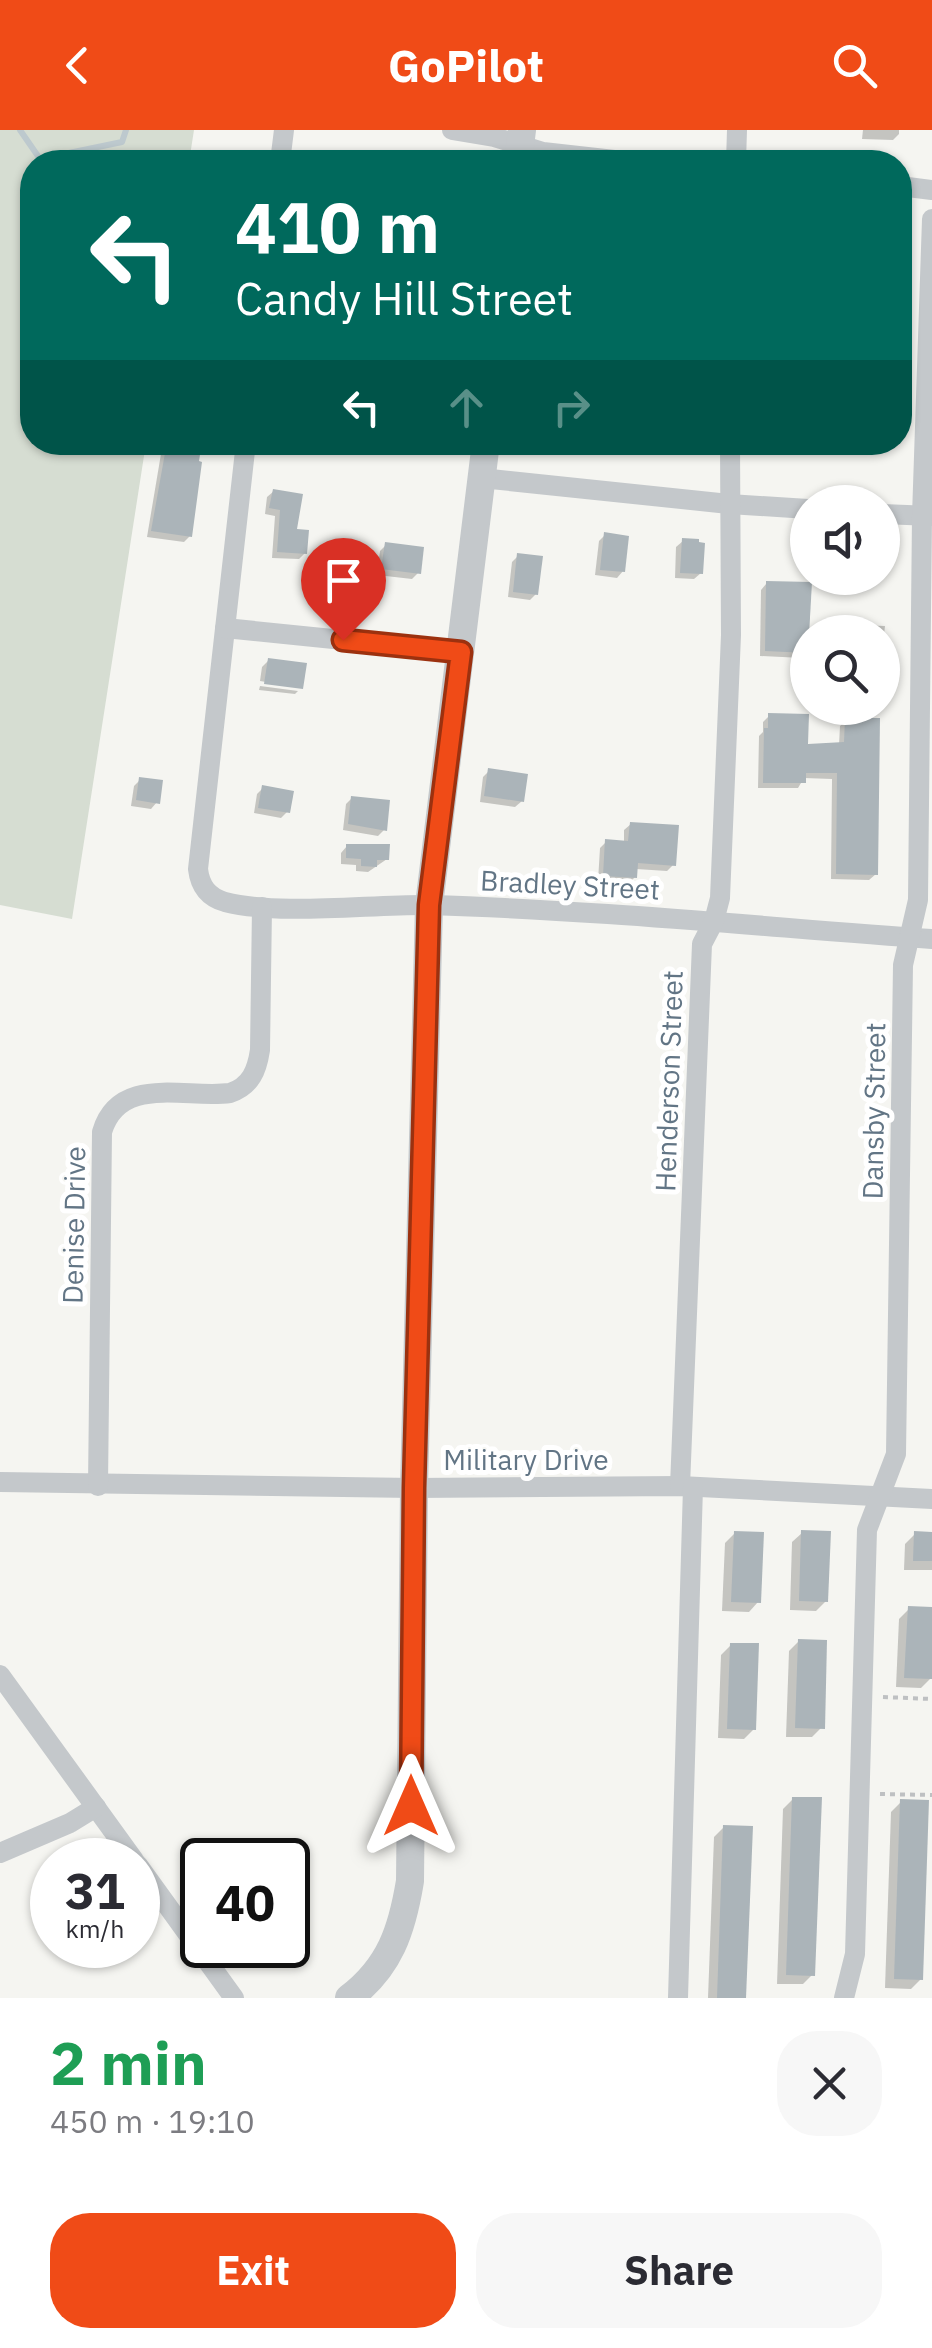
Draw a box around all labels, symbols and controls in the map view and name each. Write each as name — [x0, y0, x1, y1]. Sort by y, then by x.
text: GoPilot — [388, 36, 544, 94]
icon: back — [50, 38, 105, 93]
icon: search — [827, 38, 882, 93]
text: 410 m — [235, 181, 440, 272]
icon: left — [70, 190, 200, 320]
text: Candy Hill Street — [235, 269, 573, 327]
icon: left — [334, 380, 389, 435]
icon: ahead — [439, 380, 494, 435]
icon: right — [544, 380, 599, 435]
map controls — [790, 485, 900, 725]
button: sound — [790, 485, 900, 595]
pin — [301, 538, 386, 641]
icon: arrive — [316, 553, 371, 608]
button: search — [790, 615, 900, 725]
street label: Bradley Street — [479, 861, 661, 908]
street label: Henderson Street — [646, 970, 691, 1192]
street label: Dansby Street — [853, 1022, 894, 1200]
street label: Denise Drive — [54, 1146, 93, 1304]
street label: Military Drive — [443, 1441, 609, 1478]
position arrow — [359, 1754, 463, 1858]
speed limit sign: 40 — [180, 1838, 310, 1968]
text: 31 — [65, 1858, 125, 1923]
text: km/h — [66, 1912, 124, 1945]
text: 2 min — [50, 2023, 207, 2102]
button: close — [777, 2031, 882, 2136]
text: 450 m · 19:10 — [50, 2100, 255, 2142]
button: Exit — [50, 2213, 456, 2328]
button: Share — [476, 2213, 882, 2328]

